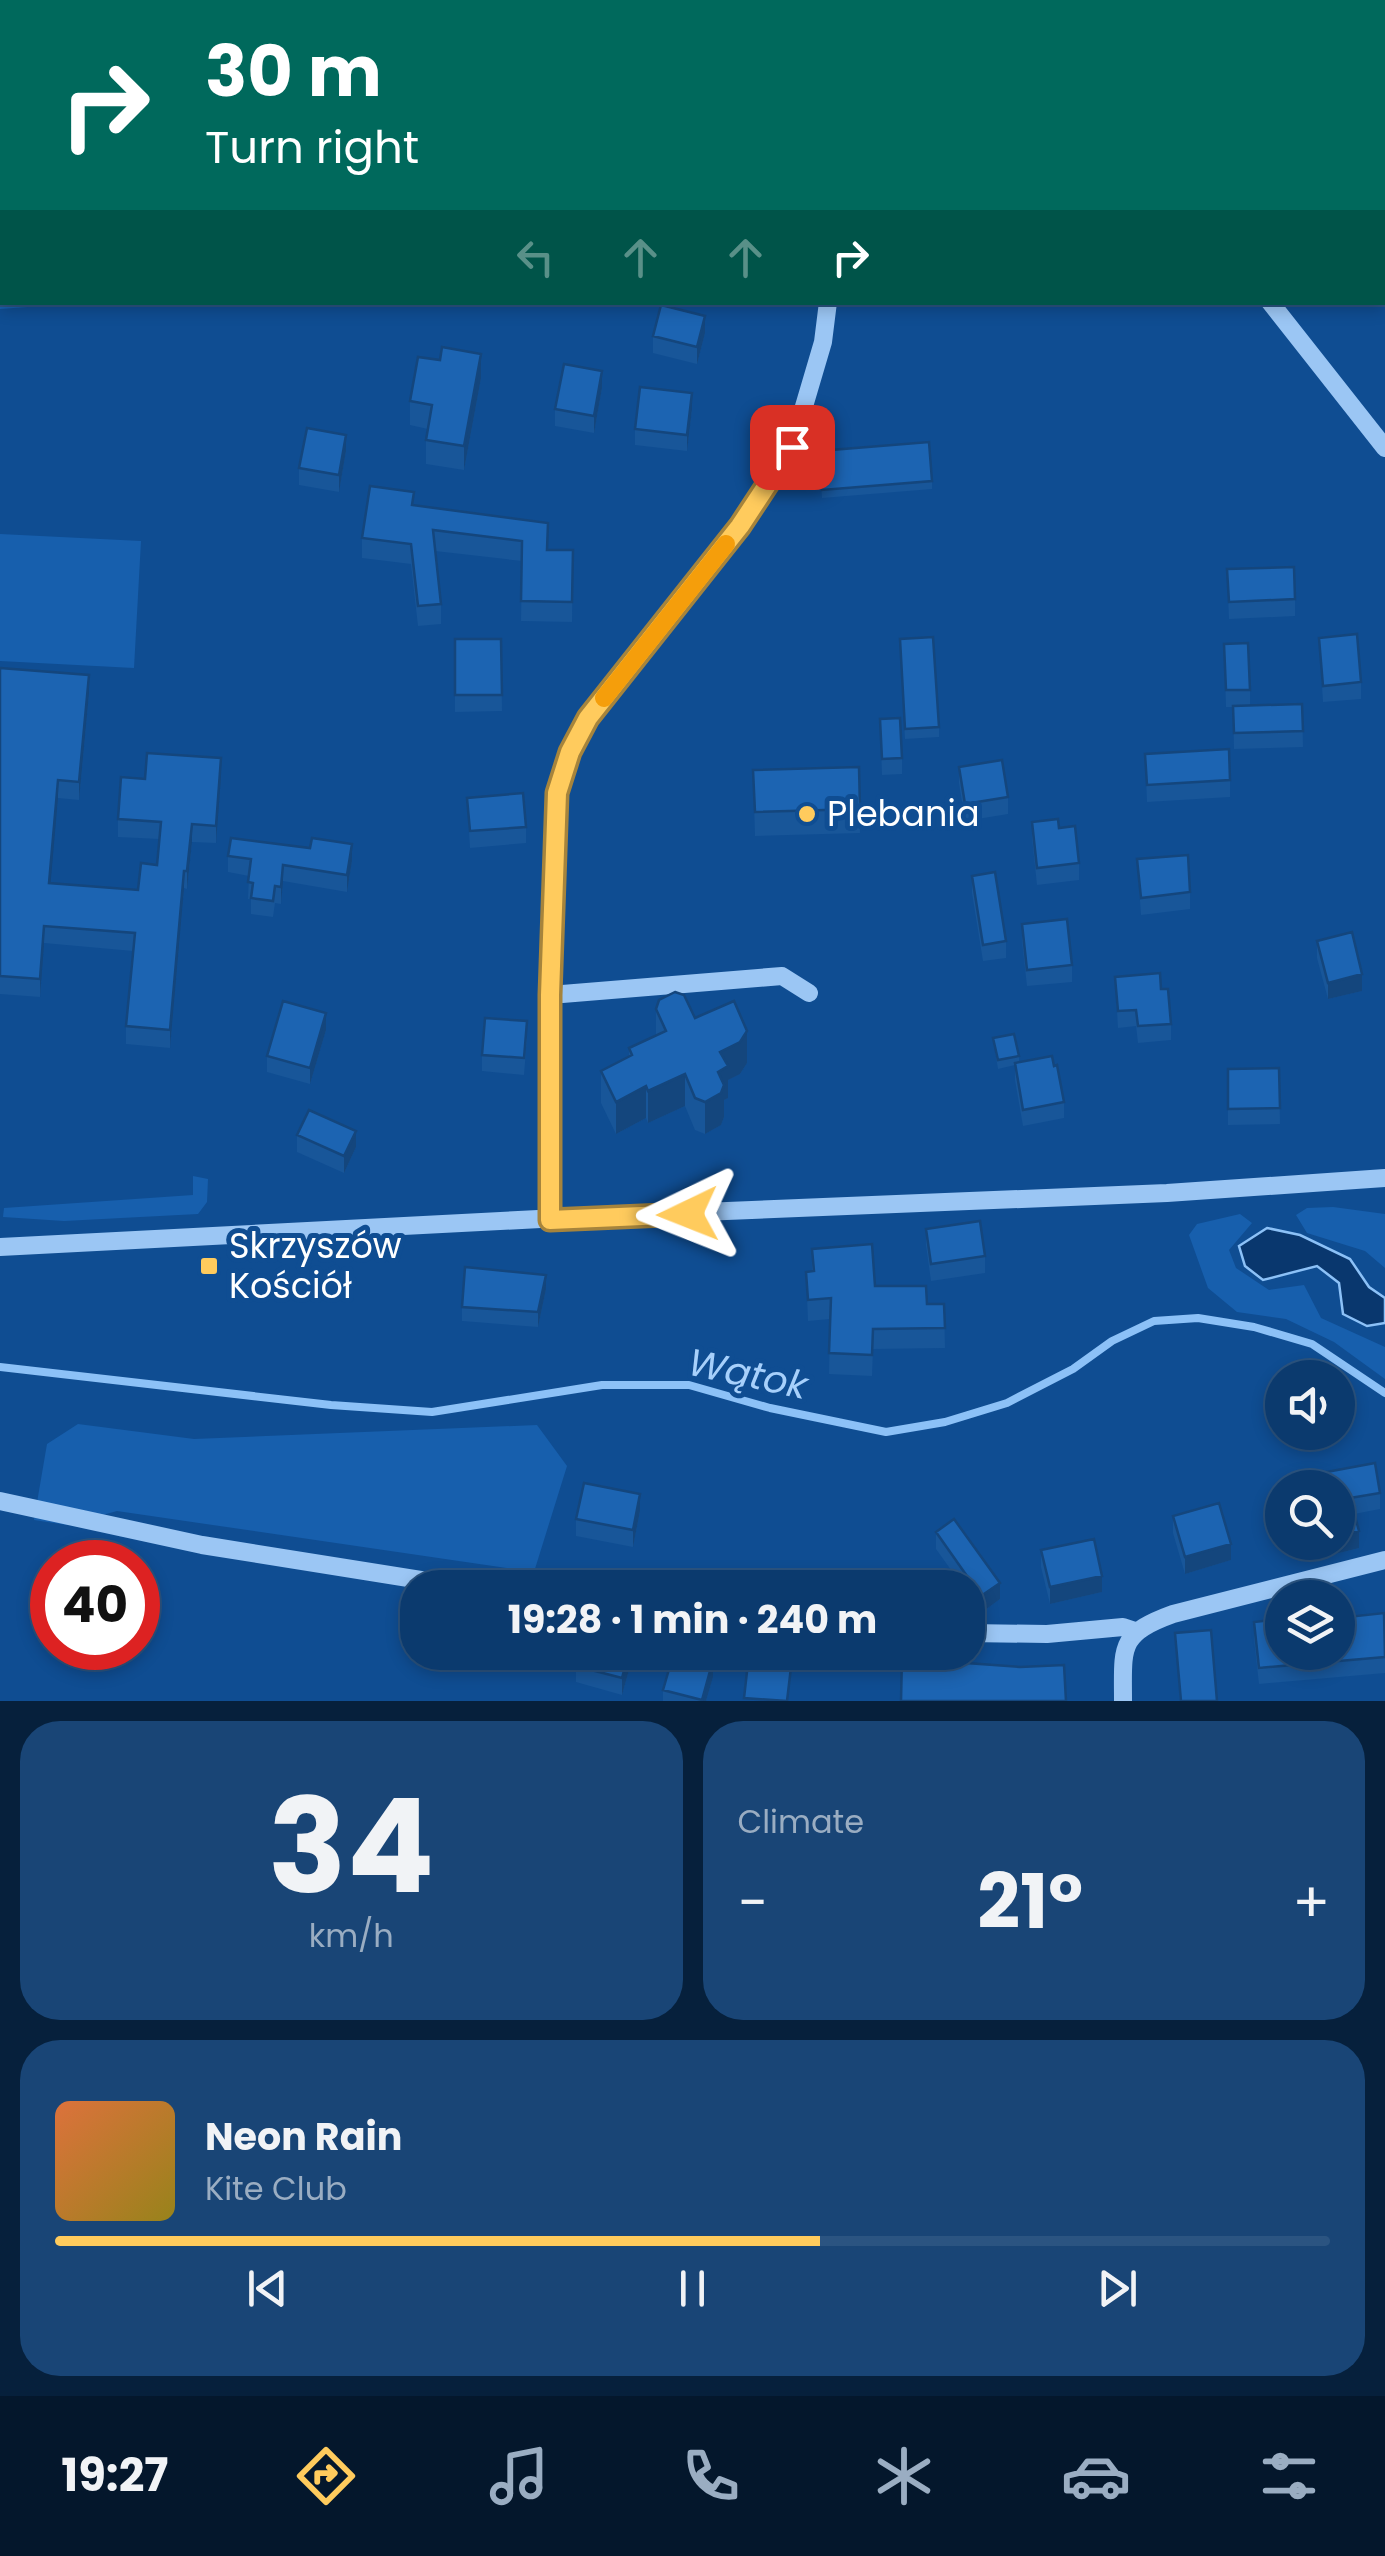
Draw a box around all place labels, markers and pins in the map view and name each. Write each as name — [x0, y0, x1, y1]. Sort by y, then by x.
pin — [750, 405, 835, 490]
place label: Plebania — [827, 789, 980, 838]
marker: Plebania — [796, 803, 818, 825]
place label: Skrzyszów Kościół — [229, 1221, 402, 1310]
marker: Skrzyszów Kościół — [198, 1255, 220, 1277]

